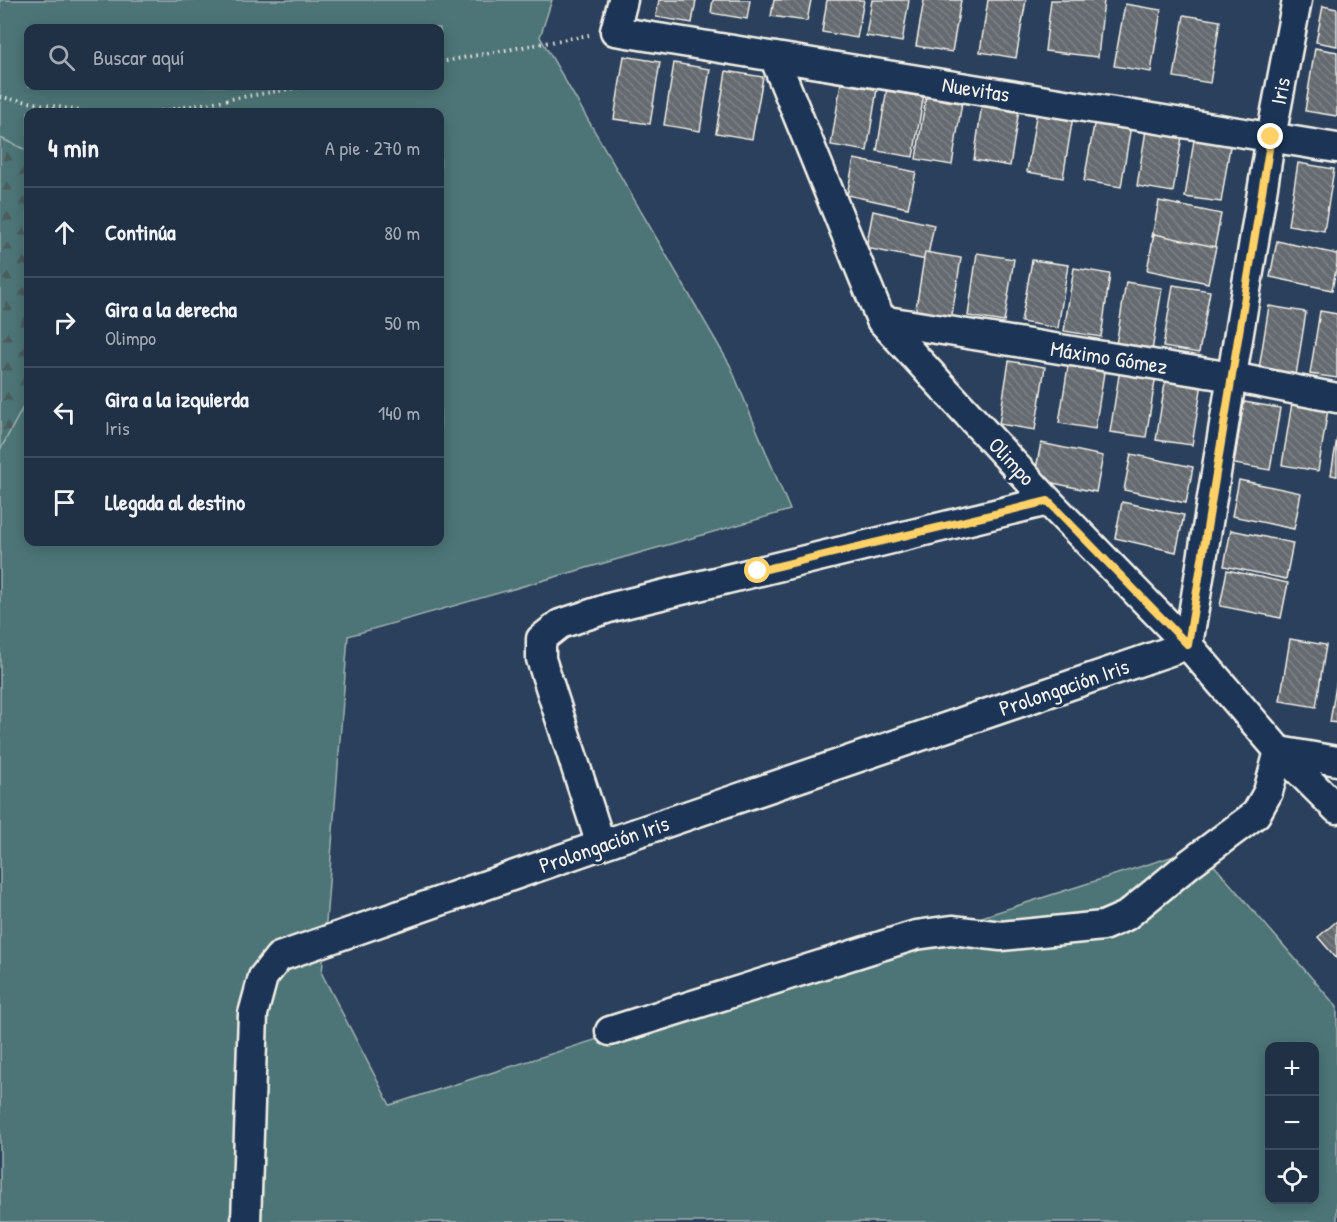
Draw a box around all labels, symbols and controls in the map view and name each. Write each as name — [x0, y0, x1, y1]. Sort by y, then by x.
search box — [24, 24, 444, 90]
icon: search — [45, 41, 78, 74]
text: Buscar aquí — [93, 42, 185, 72]
street label: Nuevitas — [940, 69, 1012, 109]
street label: Iris — [1263, 75, 1297, 107]
route end — [1257, 123, 1283, 149]
text: 4 min — [48, 130, 99, 165]
text: A pie · 270 m — [325, 134, 420, 161]
icon: ahead — [48, 216, 81, 249]
text: Continúa — [105, 217, 176, 247]
text: 80 m — [384, 219, 420, 246]
text: Gira a la derecha — [105, 294, 237, 324]
icon: right — [48, 306, 81, 339]
text: 50 m — [384, 309, 420, 336]
text: Olimpo — [105, 324, 156, 351]
street label: Máximo Gómez — [1048, 333, 1170, 381]
text: Gira a la izquierda — [105, 384, 249, 414]
icon: left — [48, 396, 81, 429]
text: 140 m — [378, 399, 420, 426]
text: Iris — [105, 414, 130, 441]
street label: Olimpo — [982, 430, 1042, 492]
icon: arrive — [48, 486, 81, 519]
text: Llegada al destino — [105, 487, 245, 517]
route start — [744, 557, 770, 583]
street label: Prolongación Iris — [995, 651, 1133, 723]
street label: Prolongación Iris — [535, 808, 673, 880]
map controls — [1265, 1042, 1319, 1204]
button: + — [1265, 1042, 1319, 1096]
button: − — [1265, 1096, 1319, 1150]
button: locate — [1265, 1150, 1319, 1204]

